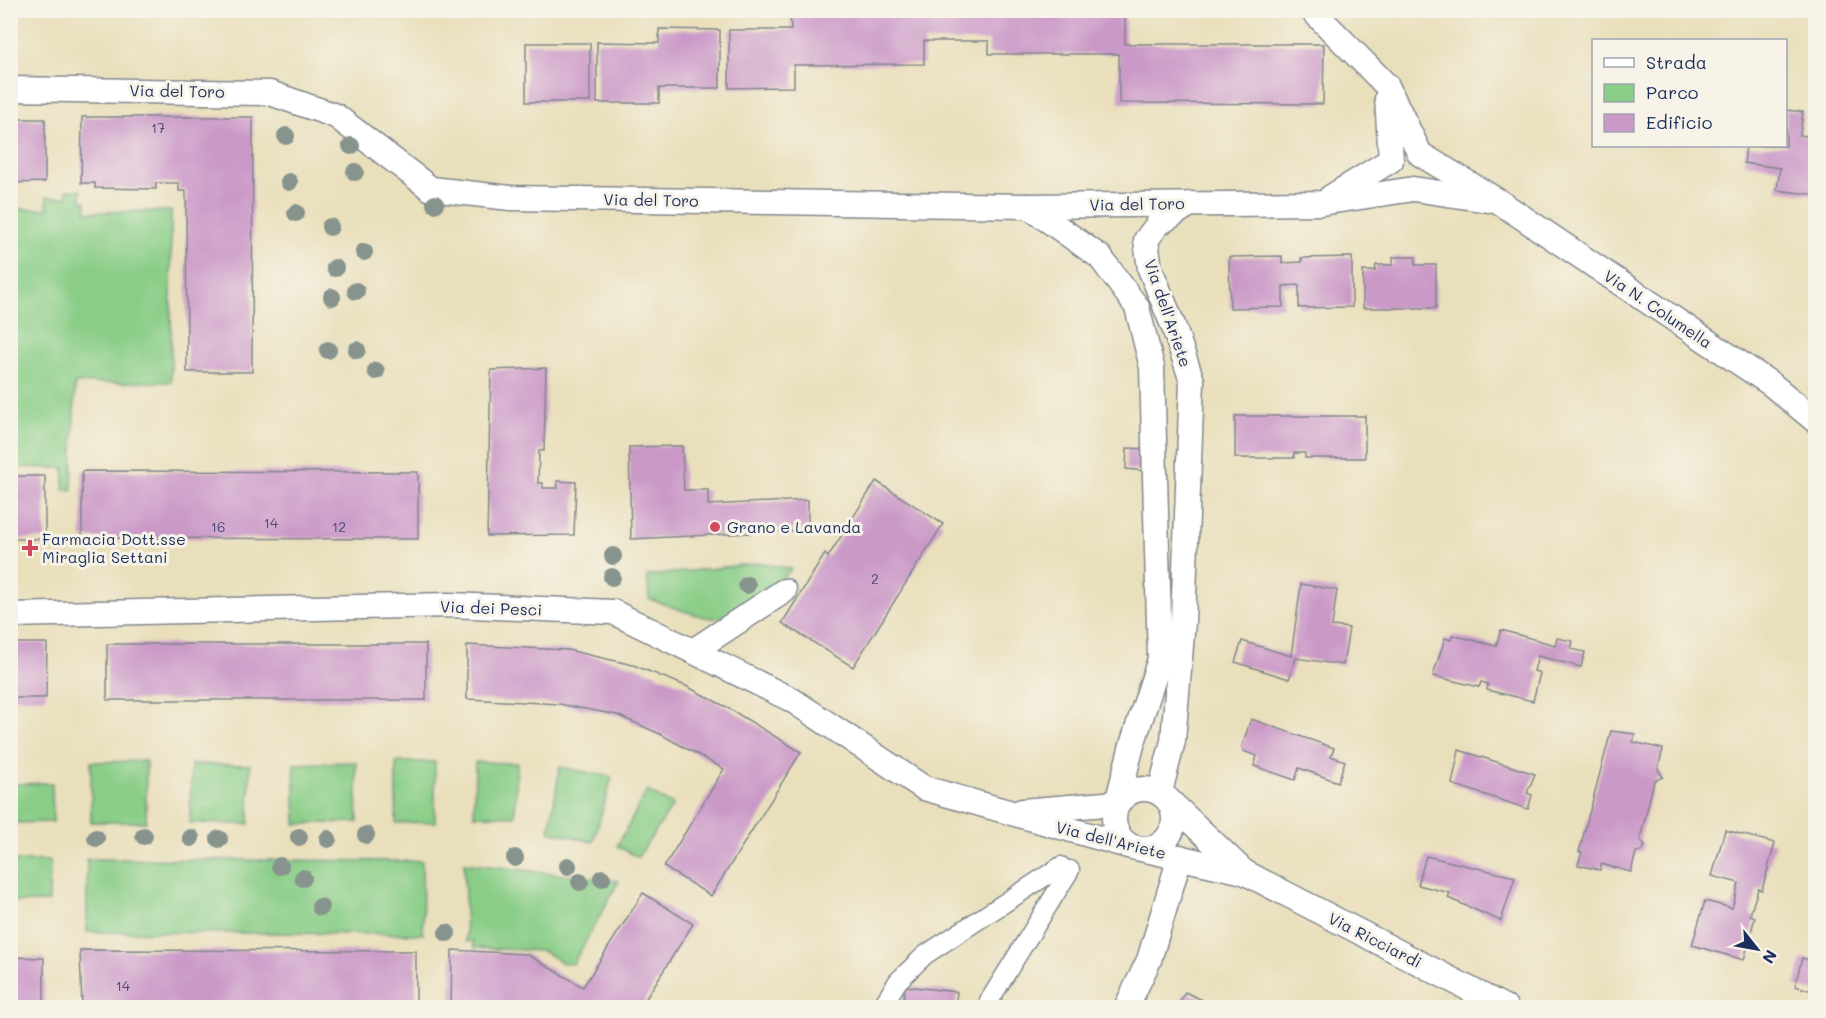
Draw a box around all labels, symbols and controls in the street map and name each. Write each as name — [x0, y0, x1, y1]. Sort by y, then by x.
legend — [1592, 39, 1787, 147]
text: Strada — [1646, 50, 1707, 74]
street label: Via del Toro — [129, 79, 225, 102]
text: Parco — [1646, 80, 1699, 104]
text: Edificio — [1646, 110, 1713, 134]
house number: 17 — [151, 118, 165, 137]
street label: Via del Toro — [603, 188, 699, 211]
street label: Via del Toro — [1089, 192, 1185, 215]
street label: Via dell'Ariete — [1140, 256, 1197, 370]
street label: Via N. Columella — [1600, 265, 1717, 353]
house number: 14 — [264, 513, 279, 532]
place label: Grano e Lavanda — [727, 516, 861, 537]
house number: 16 — [211, 517, 225, 536]
house number: 12 — [332, 517, 346, 536]
marker: Grano e Lavanda — [708, 520, 722, 534]
place label: Farmacia Dott.sse Miraglia Settani — [42, 528, 186, 567]
marker: Farmacia Dott.sse Miraglia Settani — [23, 541, 37, 555]
house number: 2 — [871, 569, 879, 588]
street label: Via dei Pesci — [440, 595, 542, 620]
street label: Via dell'Ariete — [1054, 816, 1168, 863]
street label: Via Ricciardi — [1325, 907, 1426, 972]
north arrow — [1727, 919, 1787, 979]
text: N — [1758, 946, 1782, 968]
house number: 14 — [116, 976, 131, 995]

